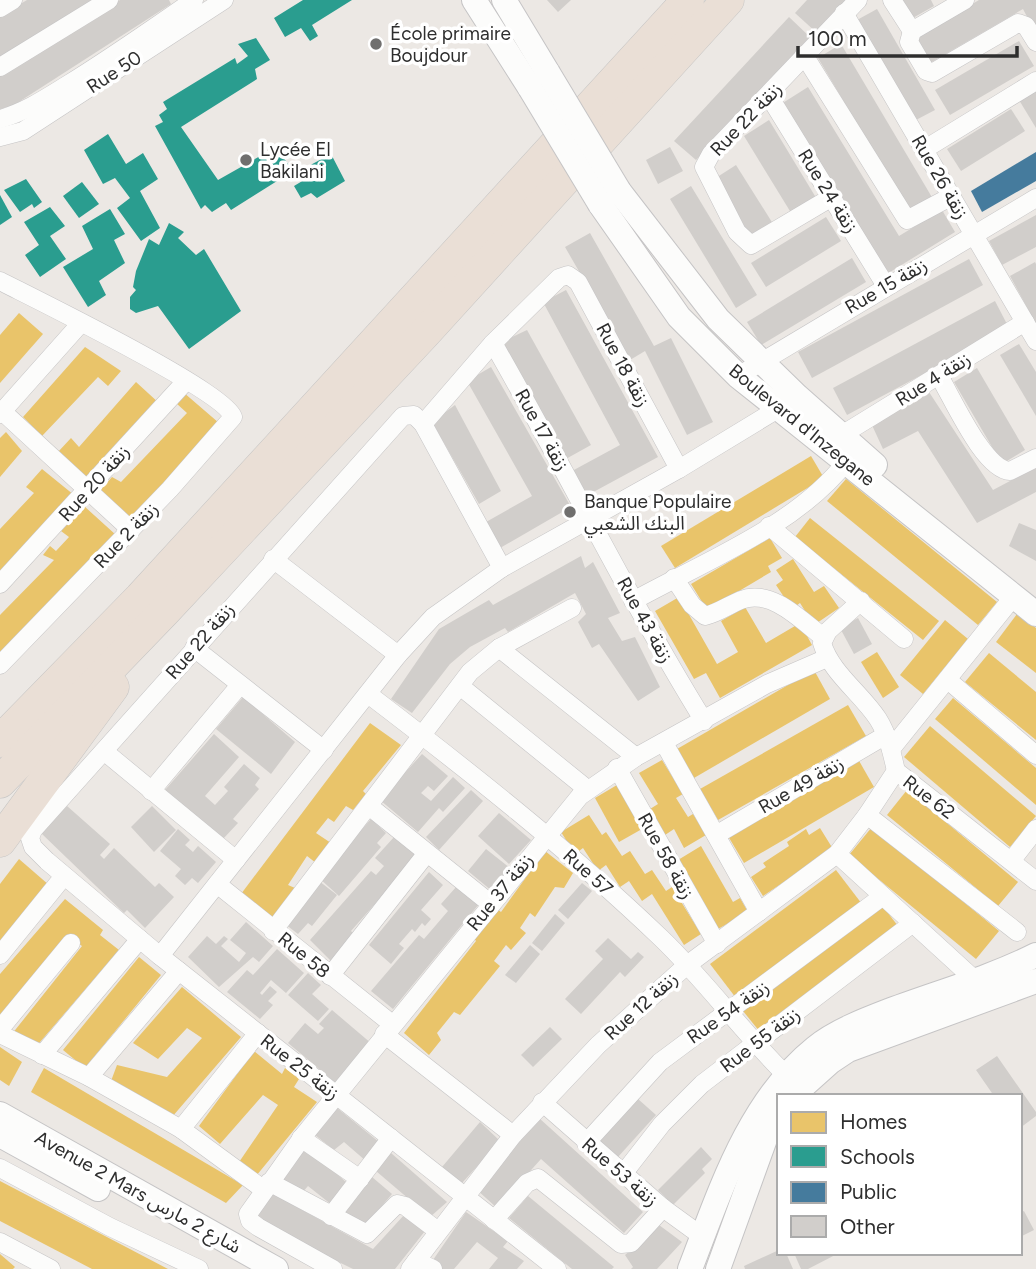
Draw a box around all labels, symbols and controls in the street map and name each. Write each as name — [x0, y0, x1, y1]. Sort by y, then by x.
scale bar — [798, 14, 1017, 58]
place label: École primaire Boujdour — [390, 22, 511, 67]
text: 100 m — [808, 26, 867, 51]
marker: École primaire Boujdour — [368, 36, 384, 52]
street label: Rue 50 — [82, 46, 146, 98]
street label: Rue 22 زنقة — [705, 77, 787, 161]
street label: Rue 26 زنقة — [907, 131, 973, 223]
place label: Lycée El Bakilani — [260, 138, 331, 183]
street label: Rue 24 زنقة — [793, 145, 863, 237]
marker: Lycée El Bakilani — [238, 152, 254, 168]
street label: Rue 15 زنقة — [841, 253, 931, 319]
street label: Rue 18 زنقة — [591, 319, 655, 411]
street label: Rue 4 زنقة — [891, 347, 975, 411]
street label: Boulevard d'Inzegane — [724, 359, 880, 491]
street label: Rue 17 زنقة — [510, 385, 574, 475]
street label: Rue 20 زنقة — [54, 440, 134, 526]
place label: Banque Populaire البنك الشعبي — [584, 490, 731, 538]
street label: Rue 2 زنقة — [89, 497, 163, 573]
marker: Banque Populaire البنك الشعبي — [562, 504, 578, 520]
street label: Rue 43 زنقة — [612, 573, 678, 667]
street label: Rue 22 زنقة — [161, 598, 239, 684]
street label: Rue 49 زنقة — [754, 751, 848, 819]
street label: Rue 62 — [899, 770, 959, 824]
street label: Rue 58 زنقة — [633, 809, 699, 903]
street label: Rue 57 — [558, 844, 618, 900]
street label: Rue 37 زنقة — [462, 849, 538, 935]
street label: Rue 58 — [273, 927, 335, 983]
street label: Rue 12 زنقة — [600, 967, 682, 1045]
street label: Rue 54 زنقة — [682, 975, 774, 1049]
street label: Rue 55 زنقة — [715, 1002, 805, 1078]
street label: Rue 25 زنقة — [256, 1029, 344, 1105]
legend — [777, 1094, 1022, 1255]
text: Homes — [840, 1109, 907, 1134]
street label: Avenue 2 Mars شارع 2 مارس — [30, 1126, 245, 1260]
street label: Rue 53 زنقة — [577, 1133, 663, 1211]
text: Schools — [840, 1144, 915, 1169]
text: Public — [840, 1179, 897, 1204]
text: Other — [840, 1214, 895, 1239]

